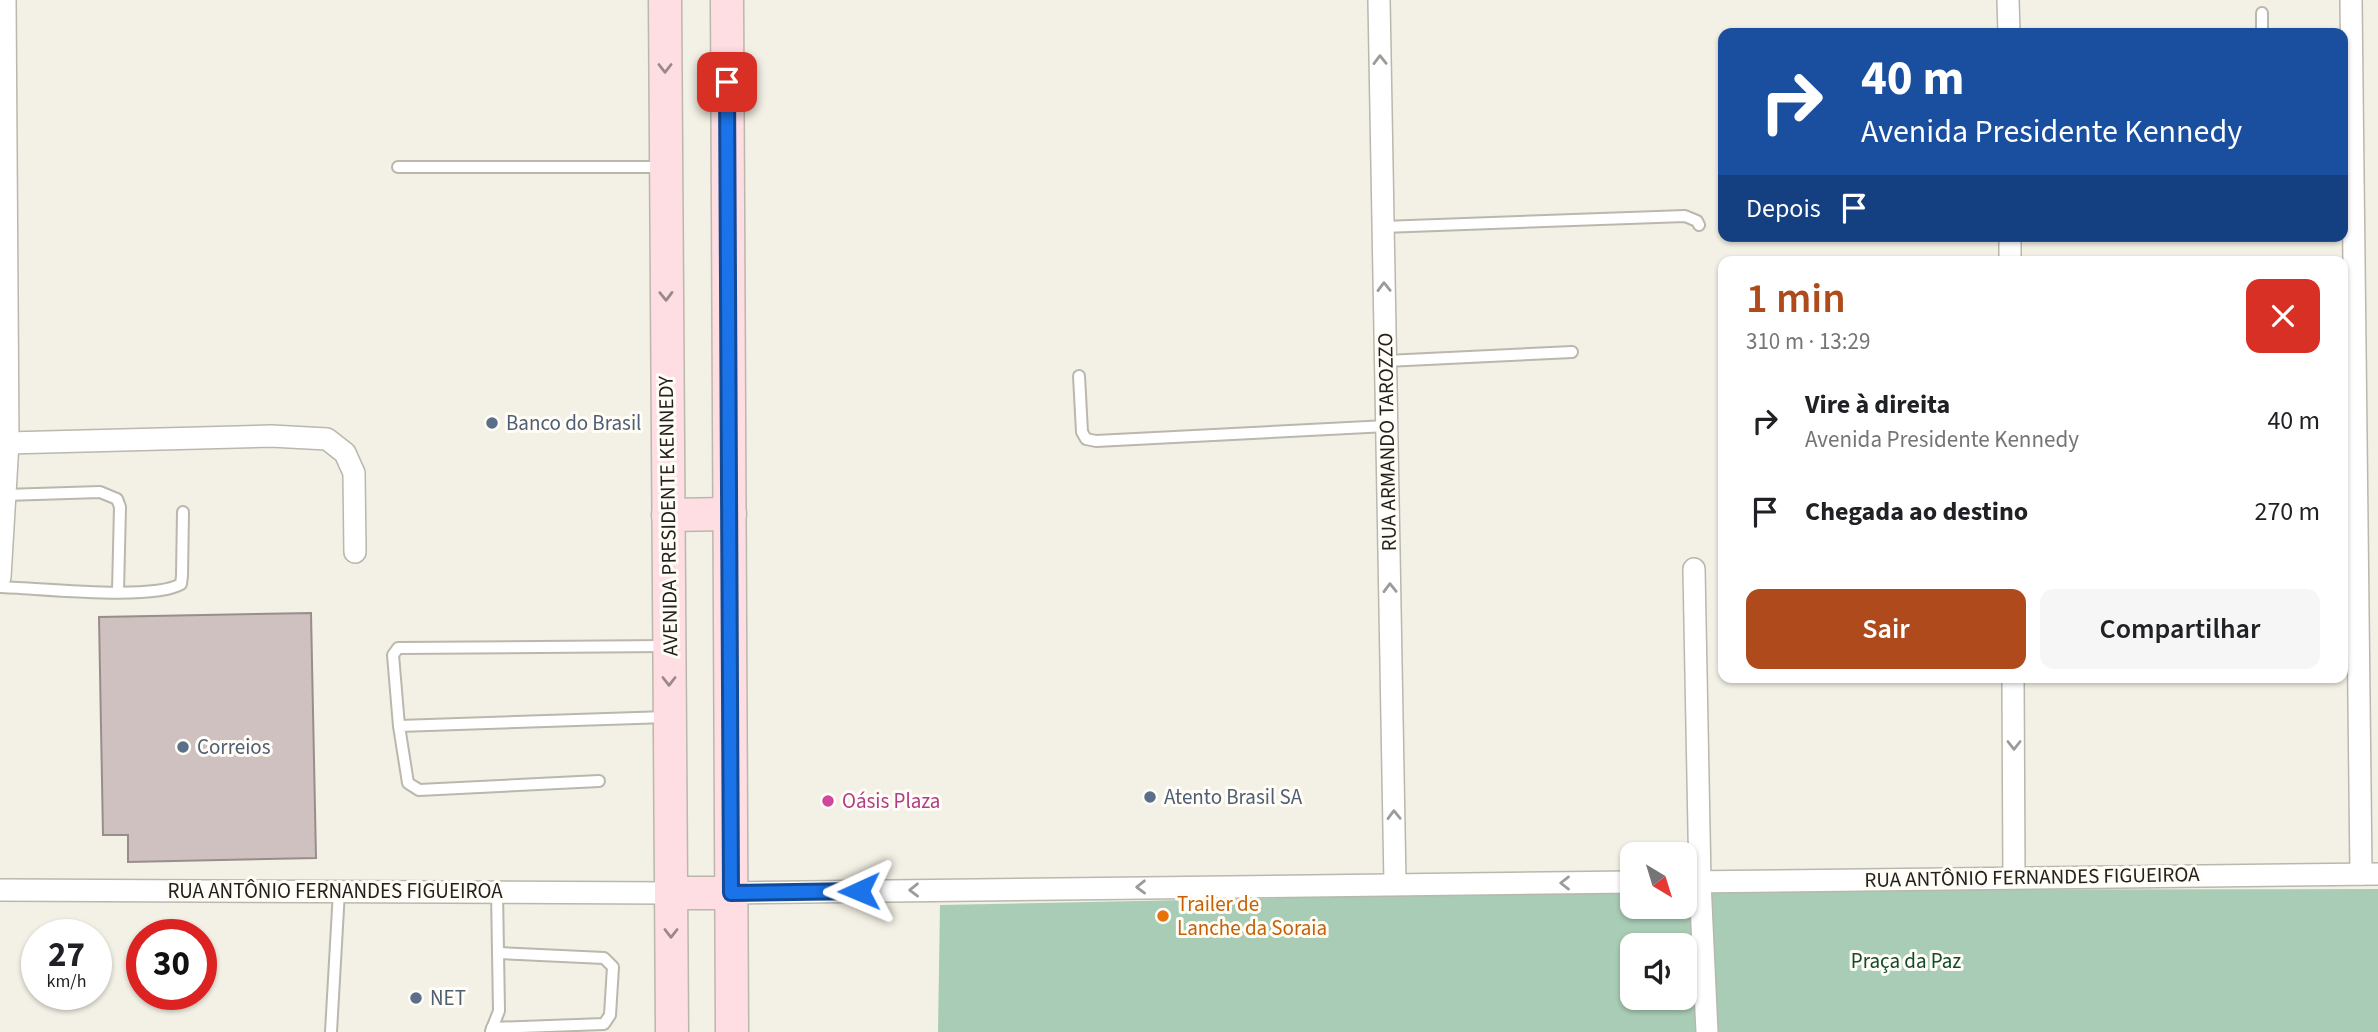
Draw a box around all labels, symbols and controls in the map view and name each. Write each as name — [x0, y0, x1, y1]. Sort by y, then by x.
text: 40 m — [1861, 44, 1965, 114]
pin — [697, 52, 757, 112]
one-way arrow — [1372, 54, 1388, 64]
icon: right — [1746, 56, 1837, 147]
one-way arrow — [657, 63, 673, 74]
icon: arrive — [708, 63, 746, 101]
text: Avenida Presidente Kennedy — [1861, 109, 2242, 155]
icon: arrive — [1835, 189, 1873, 227]
text: Depois — [1746, 190, 1821, 227]
text: 1 min — [1746, 269, 1846, 329]
button: close — [2246, 279, 2320, 353]
one-way arrow — [1377, 281, 1392, 292]
one-way arrow — [658, 291, 674, 301]
text: 310 m · 13:29 — [1746, 325, 1870, 358]
street label: RUA ARMANDO TAROZZO — [1370, 332, 1404, 552]
street label: AVENIDA PRESIDENTE KENNEDY — [651, 375, 685, 656]
text: Vire à direita — [1805, 386, 1950, 423]
icon: right — [1746, 402, 1784, 440]
text: 40 m — [2267, 402, 2320, 439]
place label: Banco do Brasil — [506, 408, 641, 438]
marker: Banco do Brasil — [484, 415, 500, 431]
text: Avenida Presidente Kennedy — [1805, 423, 2079, 456]
icon: arrive — [1746, 493, 1784, 531]
text: Chegada ao destino — [1805, 493, 2028, 530]
text: 270 m — [2254, 493, 2320, 530]
one-way arrow — [1382, 582, 1398, 593]
button: Sair — [1746, 589, 2026, 669]
button: Compartilhar — [2040, 589, 2320, 669]
one-way arrow — [661, 677, 677, 687]
place label: Correios — [197, 732, 271, 762]
marker: Correios — [175, 739, 191, 755]
one-way arrow — [2006, 740, 2021, 751]
place label: Atento Brasil SA — [1164, 782, 1303, 812]
place label: Oásis Plaza — [842, 786, 940, 816]
marker: Atento Brasil SA — [1142, 789, 1158, 805]
marker: Oásis Plaza — [820, 793, 836, 809]
one-way arrow — [1386, 810, 1402, 820]
north arrow — [1620, 842, 1698, 919]
map controls — [1620, 842, 1697, 1010]
position arrow — [822, 854, 896, 928]
street label: RUA ANTÔNIO FERNANDES FIGUEIROA — [1864, 859, 2200, 895]
one-way arrow — [1559, 875, 1569, 891]
street label: RUA ANTÔNIO FERNANDES FIGUEIROA — [167, 876, 503, 906]
one-way arrow — [1135, 879, 1146, 895]
one-way arrow — [908, 882, 918, 898]
place label: Trailer de Lanche da Soraia — [1177, 889, 1327, 943]
marker: Trailer de Lanche da Soraia — [1155, 908, 1171, 924]
speed limit sign: 30 — [126, 919, 217, 1010]
one-way arrow — [663, 929, 679, 939]
text: 27 — [48, 930, 85, 980]
button: sound — [1620, 933, 1697, 1010]
park label: Praça da Paz — [1851, 946, 1961, 976]
text: km/h — [47, 969, 86, 994]
place label: NET — [430, 983, 466, 1013]
marker: NET — [408, 990, 424, 1006]

